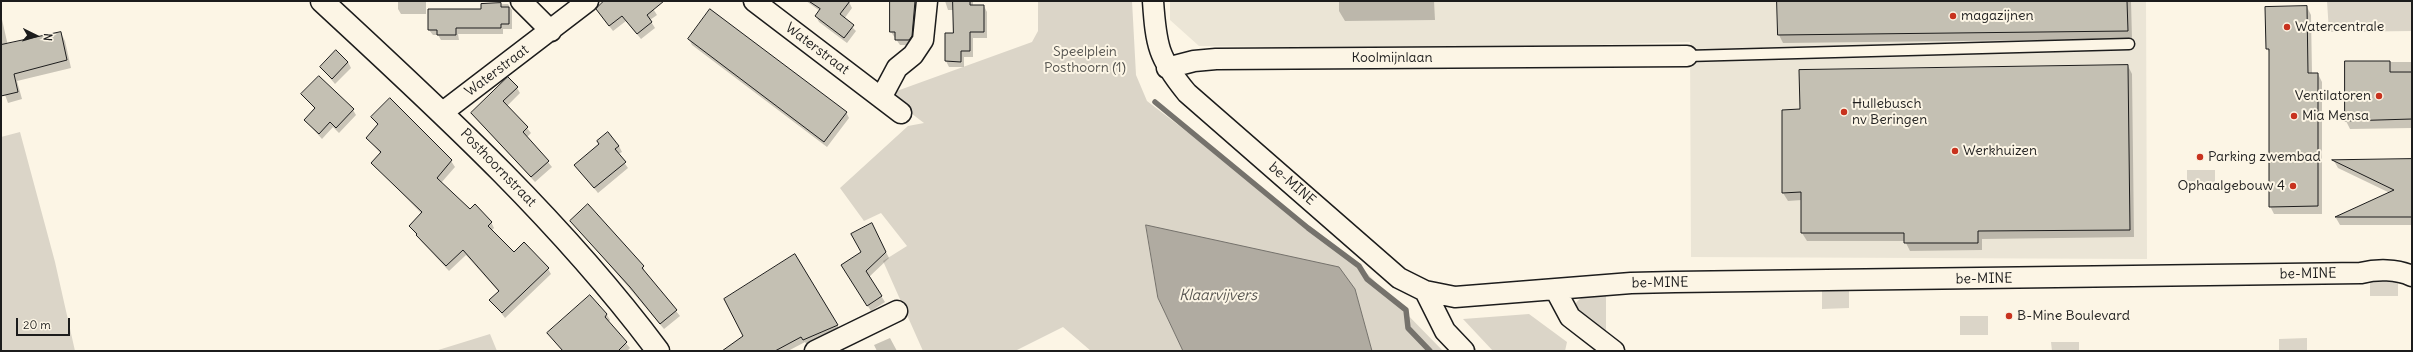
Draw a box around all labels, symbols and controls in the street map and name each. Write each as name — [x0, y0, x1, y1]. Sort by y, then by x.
place label: magazijnen — [1961, 8, 2034, 24]
marker: magazijnen — [1948, 11, 1958, 21]
north arrow — [16, 16, 56, 56]
place label: Watercentrale — [2295, 19, 2384, 35]
street label: Waterstraat — [782, 20, 852, 78]
marker: Watercentrale — [2282, 22, 2292, 32]
text: N — [41, 33, 55, 41]
street label: Waterstraat — [462, 42, 532, 100]
park label: Speelplein Posthoorn (1) — [1044, 44, 1126, 76]
street label: Koolmijnlaan — [1351, 50, 1433, 66]
place label: Ventilatoren — [2295, 88, 2371, 104]
marker: Ventilatoren — [2374, 91, 2384, 101]
place label: Hullebusch nv Beringen — [1852, 96, 1927, 128]
marker: Hullebusch nv Beringen — [1839, 107, 1849, 117]
place label: Mia Mensa — [2302, 108, 2369, 124]
marker: Mia Mensa — [2289, 111, 2299, 121]
street label: Posthoornstraat — [457, 125, 539, 211]
place label: Werkhuizen — [1963, 143, 2037, 159]
marker: Werkhuizen — [1950, 146, 1960, 156]
place label: Parking zwembad — [2208, 149, 2321, 165]
marker: Parking zwembad — [2195, 152, 2205, 162]
street label: be-MINE — [1265, 159, 1319, 209]
place label: Ophaalgebouw 4 — [2177, 178, 2285, 194]
marker: Ophaalgebouw 4 — [2288, 181, 2298, 191]
street label: be-MINE — [2280, 265, 2336, 283]
street label: be-MINE — [1956, 270, 2012, 288]
street label: be-MINE — [1632, 274, 1688, 292]
water label: Klaarvijvers — [1179, 287, 1257, 305]
place label: B-Mine Boulevard — [2017, 308, 2130, 324]
scale bar — [18, 310, 72, 336]
marker: B-Mine Boulevard — [2004, 311, 2014, 321]
text: 20 m — [23, 317, 51, 332]

